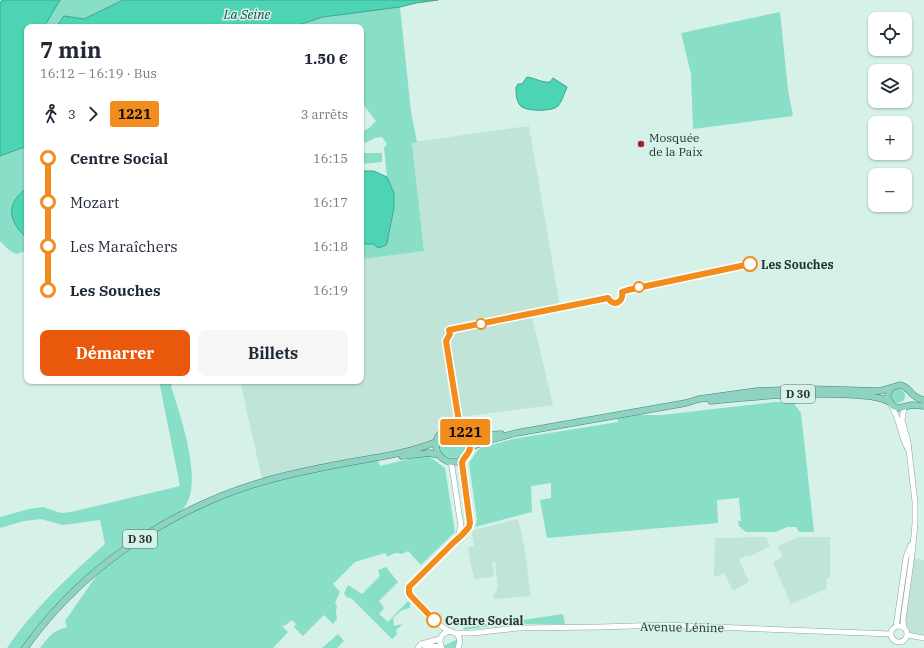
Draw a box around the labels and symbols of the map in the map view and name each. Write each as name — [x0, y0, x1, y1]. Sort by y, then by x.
water label: La Seine — [223, 6, 271, 23]
place label: Mosquée de la Paix — [649, 130, 703, 159]
marker: Mosquée de la Paix — [636, 139, 646, 149]
marker: Les Souches — [742, 256, 758, 272]
place label: Les Souches — [761, 257, 834, 272]
unlabelled marker — [633, 281, 645, 293]
unlabelled marker — [475, 318, 487, 330]
road number: D 30 — [781, 385, 815, 403]
line badge: 1221 — [437, 419, 493, 445]
road number: D 30 — [123, 530, 157, 548]
marker: Centre Social — [426, 612, 442, 628]
place label: Centre Social — [445, 613, 524, 628]
street label: Avenue Lénine — [640, 619, 724, 635]

